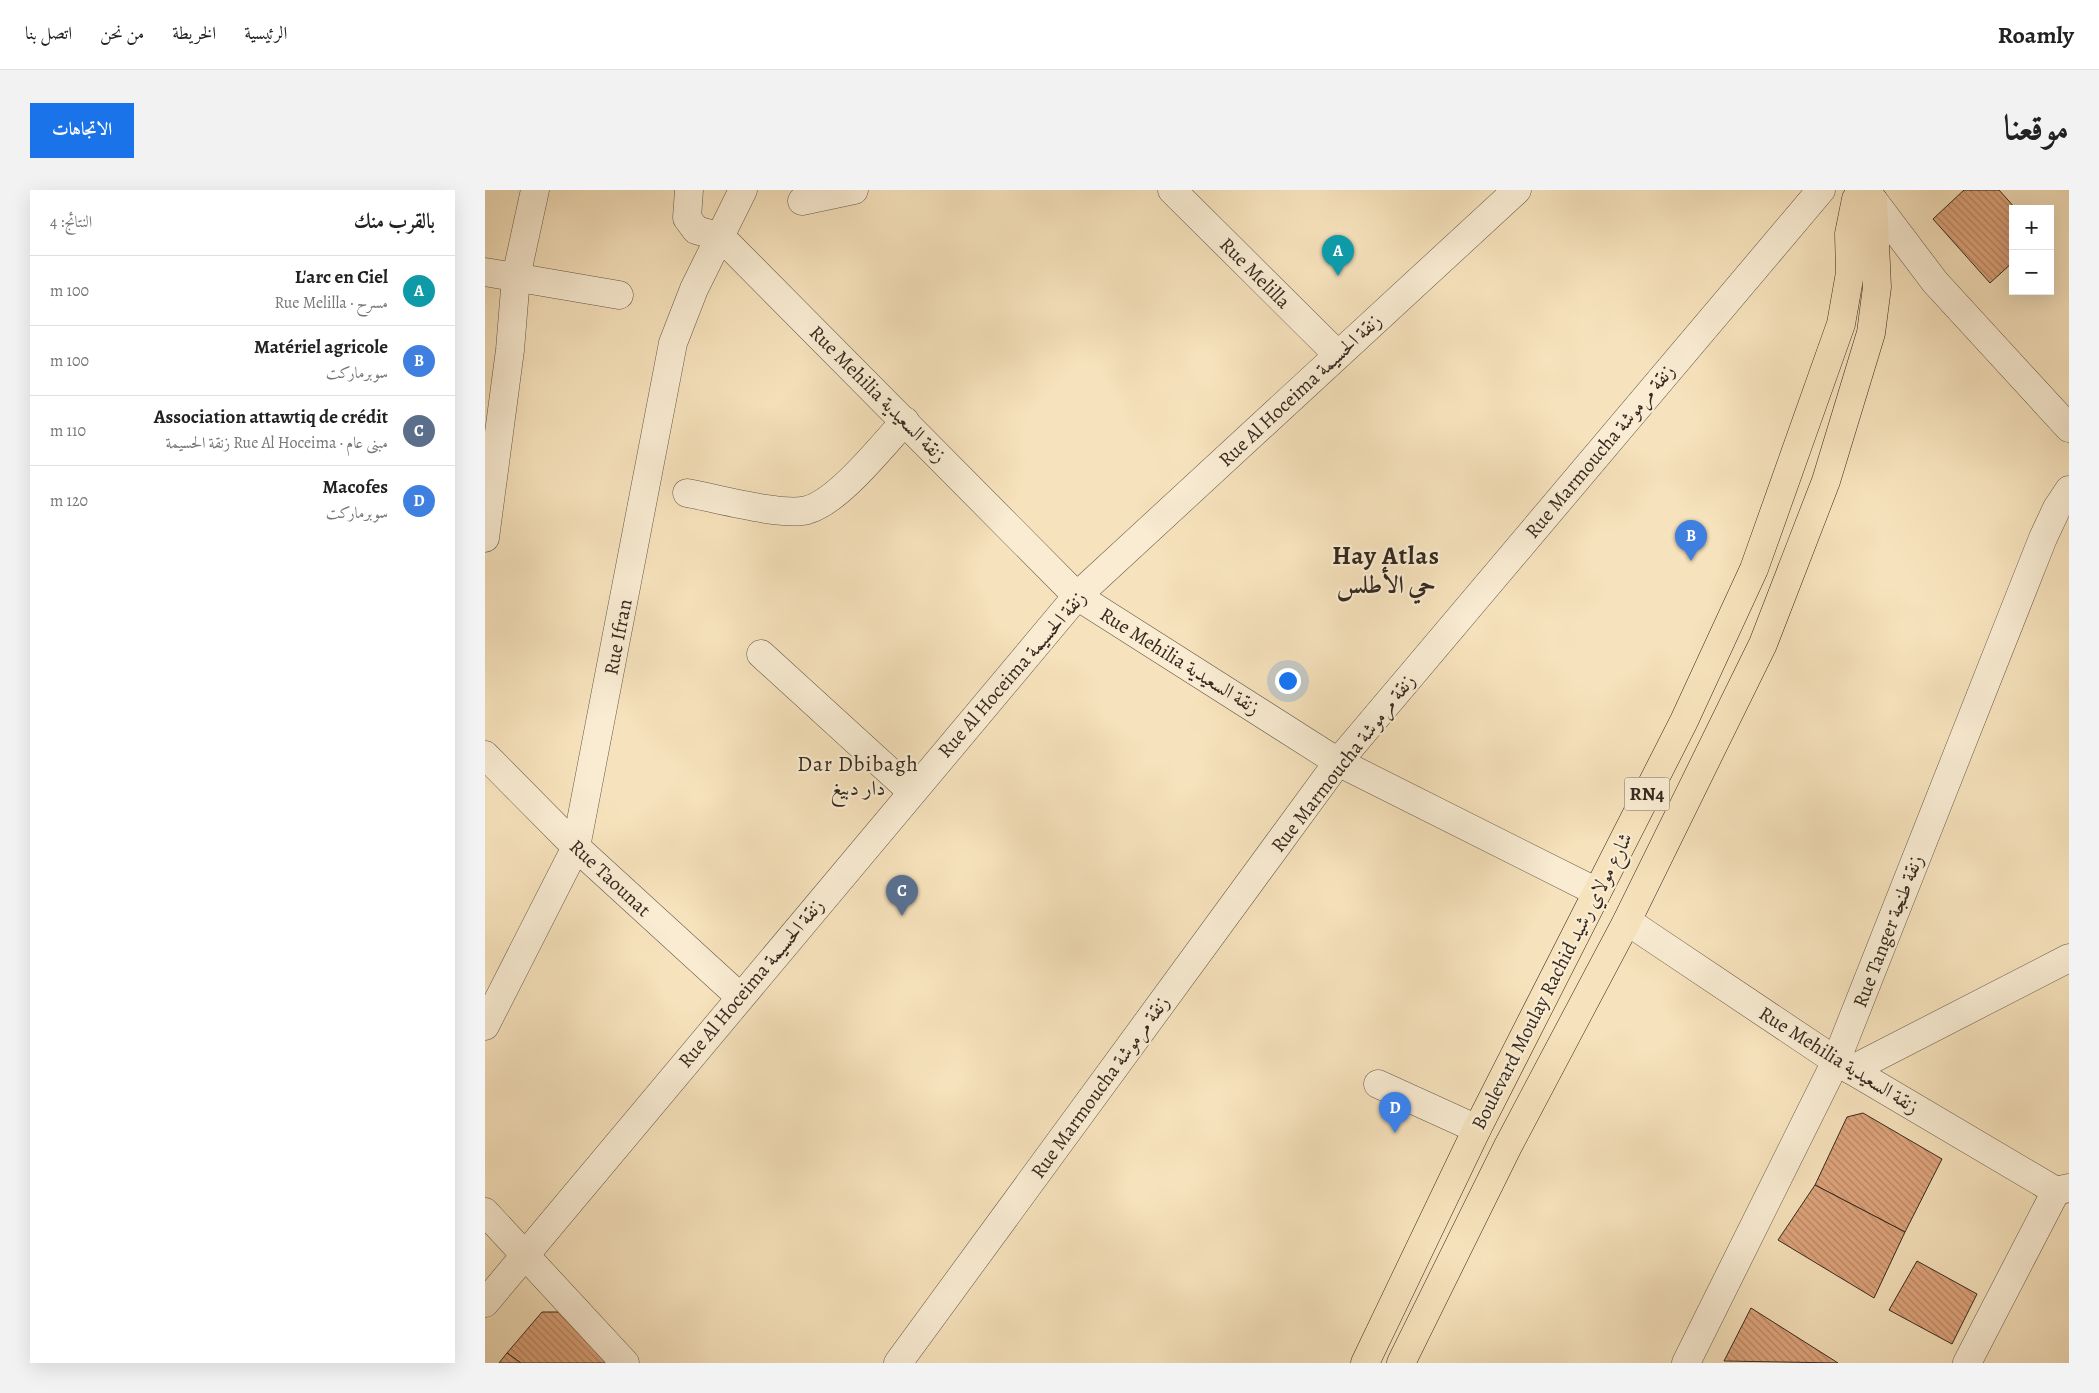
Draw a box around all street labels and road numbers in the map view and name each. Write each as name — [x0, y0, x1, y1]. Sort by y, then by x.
street label: Rue Melilla — [1213, 231, 1297, 315]
street label: Rue Al Hoceima زنقة الحسيمة — [1213, 307, 1387, 473]
street label: Rue Mehilia زنقة السعيدية — [803, 319, 953, 469]
street label: Rue Marmoucha زنقة مرموشة — [1519, 358, 1681, 544]
street label: Rue Al Hoceima زنقة الحسيمة — [932, 584, 1092, 764]
street label: Rue Ifran — [597, 597, 639, 677]
street label: Rue Mehilia زنقة السعيدية — [1095, 601, 1265, 721]
street label: Rue Marmoucha زنقة مرموشة — [1265, 668, 1421, 858]
road number: RN4 — [1625, 778, 1669, 810]
street label: Boulevard Moulay Rachid شارع مولاي رشيد — [1465, 828, 1643, 1136]
street label: Rue Taounat — [563, 833, 657, 923]
street label: Rue Tanger زنقة طنجة — [1846, 851, 1930, 1011]
street label: Rue Al Hoceima زنقة الحسيمة — [672, 892, 830, 1074]
street label: Rue Marmoucha زنقة مرموشة — [1024, 990, 1176, 1184]
street label: Rue Mehilia زنقة السعيدية — [1754, 1000, 1924, 1120]

